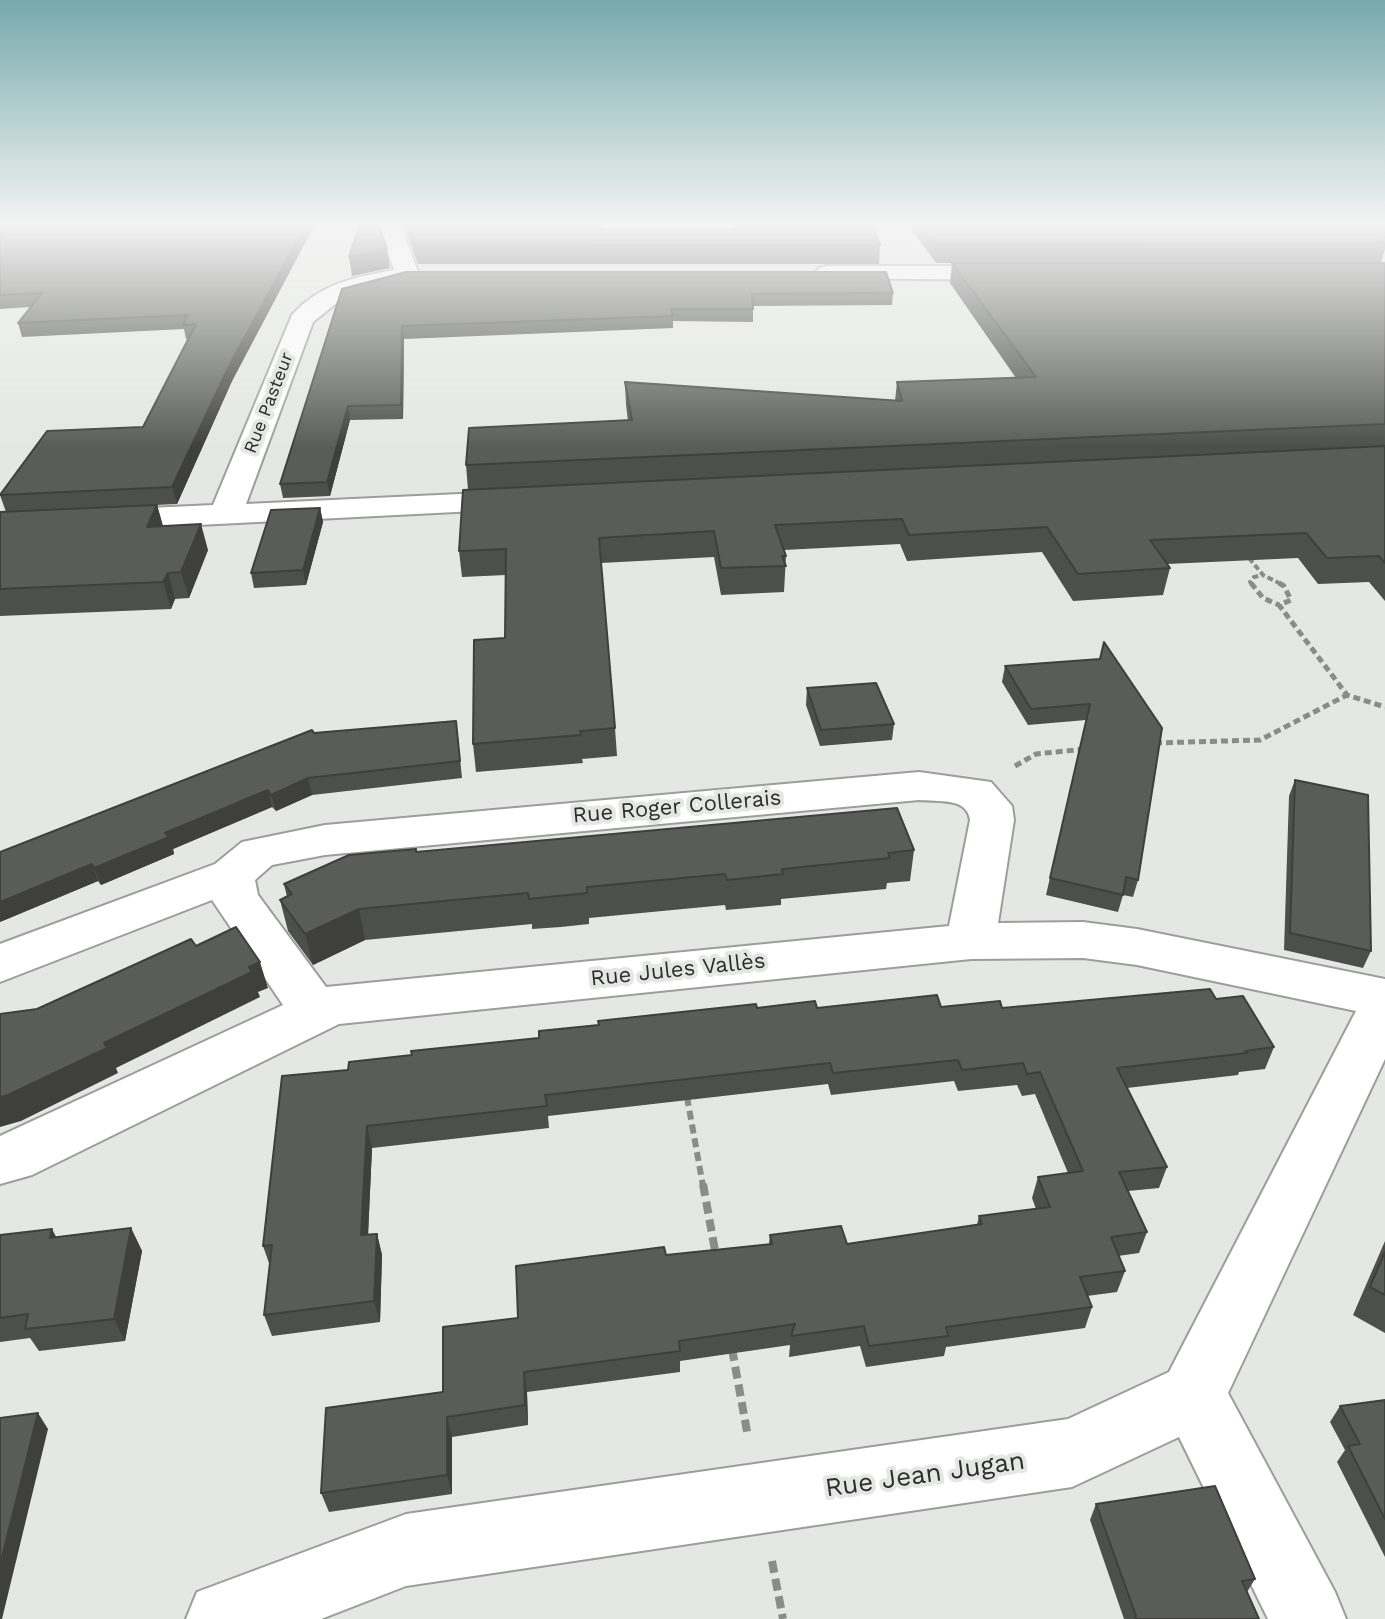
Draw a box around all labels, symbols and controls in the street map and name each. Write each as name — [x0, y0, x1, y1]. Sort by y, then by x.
street label: Rue Pasteur — [240, 349, 298, 457]
street label: Rue Roger Collerais — [571, 785, 783, 829]
street label: Rue Jules Vallès — [589, 948, 767, 992]
street label: Rue Jean Jugan — [823, 1446, 1027, 1504]

